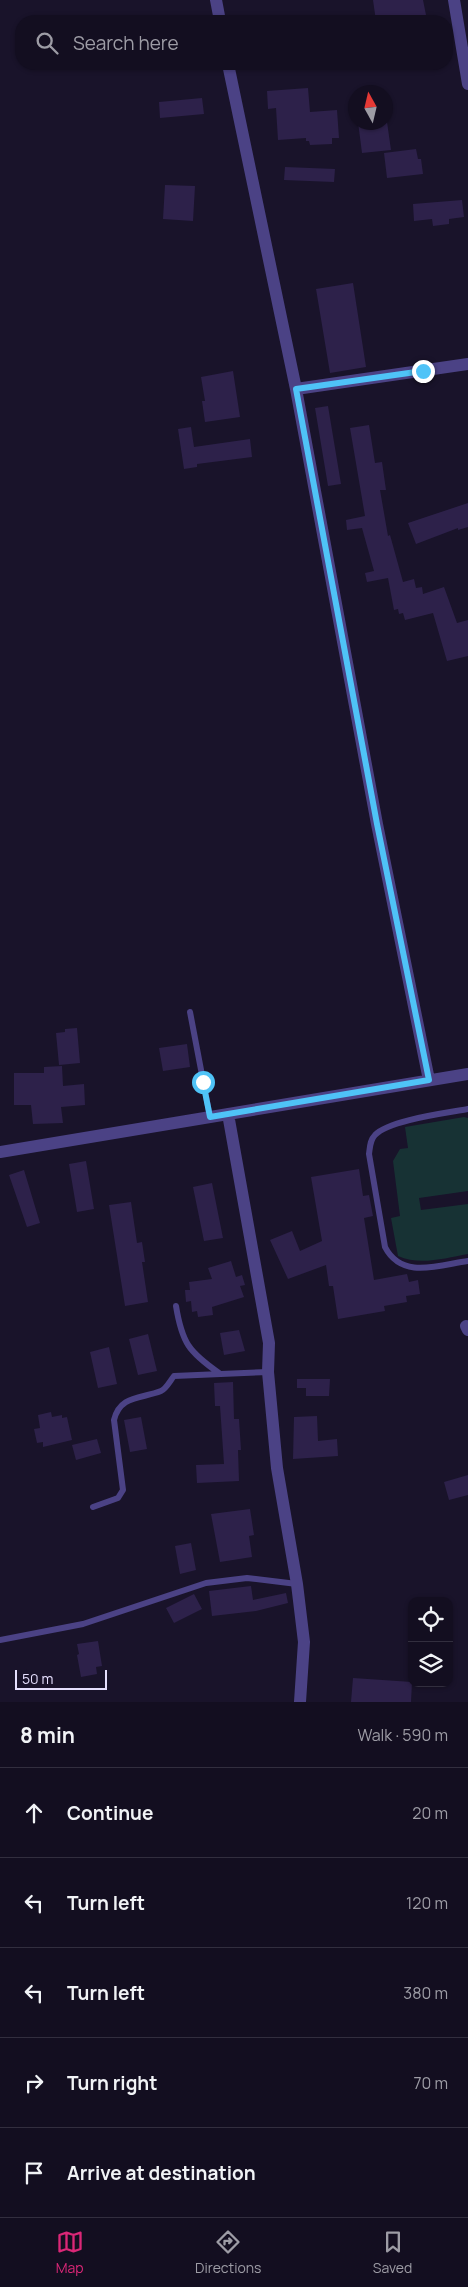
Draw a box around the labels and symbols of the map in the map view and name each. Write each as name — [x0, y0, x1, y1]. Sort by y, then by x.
north arrow — [348, 85, 393, 130]
route end — [412, 360, 435, 383]
route start — [192, 1071, 215, 1094]
scale bar — [15, 1667, 108, 1690]

